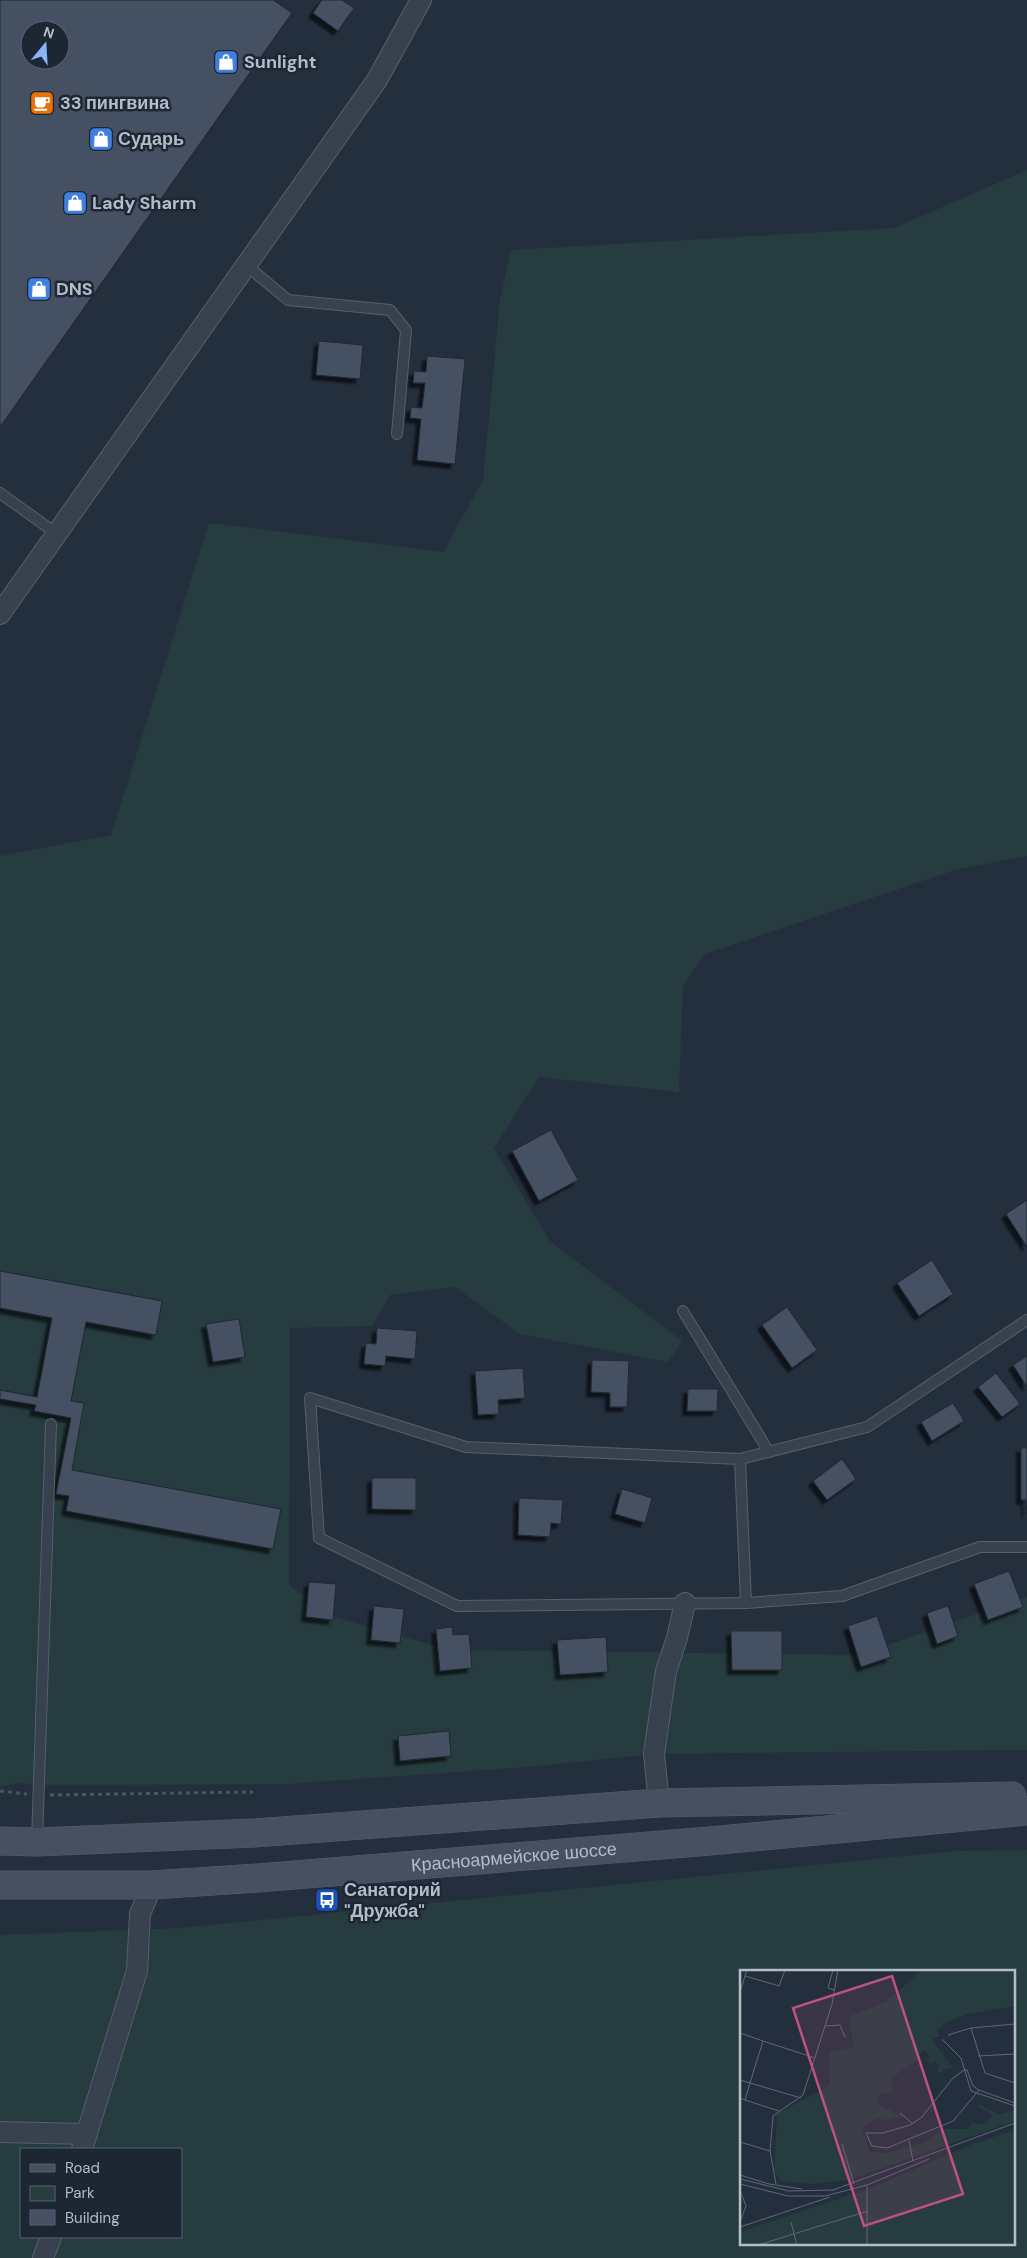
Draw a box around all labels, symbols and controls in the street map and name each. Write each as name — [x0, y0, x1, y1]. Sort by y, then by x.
north arrow — [20, 20, 70, 70]
text: N — [41, 22, 57, 43]
shop icon: Sunlight — [213, 49, 239, 75]
place label: Sunlight — [244, 50, 316, 74]
cafe icon: 33 пингвина — [29, 90, 55, 116]
place label: 33 пингвина — [60, 91, 170, 115]
shop icon: Сударь — [88, 126, 114, 152]
place label: Сударь — [118, 127, 184, 151]
shop icon: Lady Sharm — [62, 190, 88, 216]
place label: Lady Sharm — [92, 191, 196, 215]
shop icon: DNS — [26, 276, 52, 302]
place label: DNS — [56, 277, 93, 301]
street label: Красноармейское шоссе — [410, 1837, 618, 1877]
place label: Санаторий "Дружба" — [344, 1878, 441, 1923]
bus stop icon: Санаторий "Дружба" — [314, 1887, 340, 1913]
inset map — [740, 1970, 1014, 2246]
legend — [20, 2148, 182, 2238]
text: Road — [65, 2158, 100, 2178]
text: Park — [65, 2183, 95, 2203]
text: Building — [65, 2208, 120, 2228]

